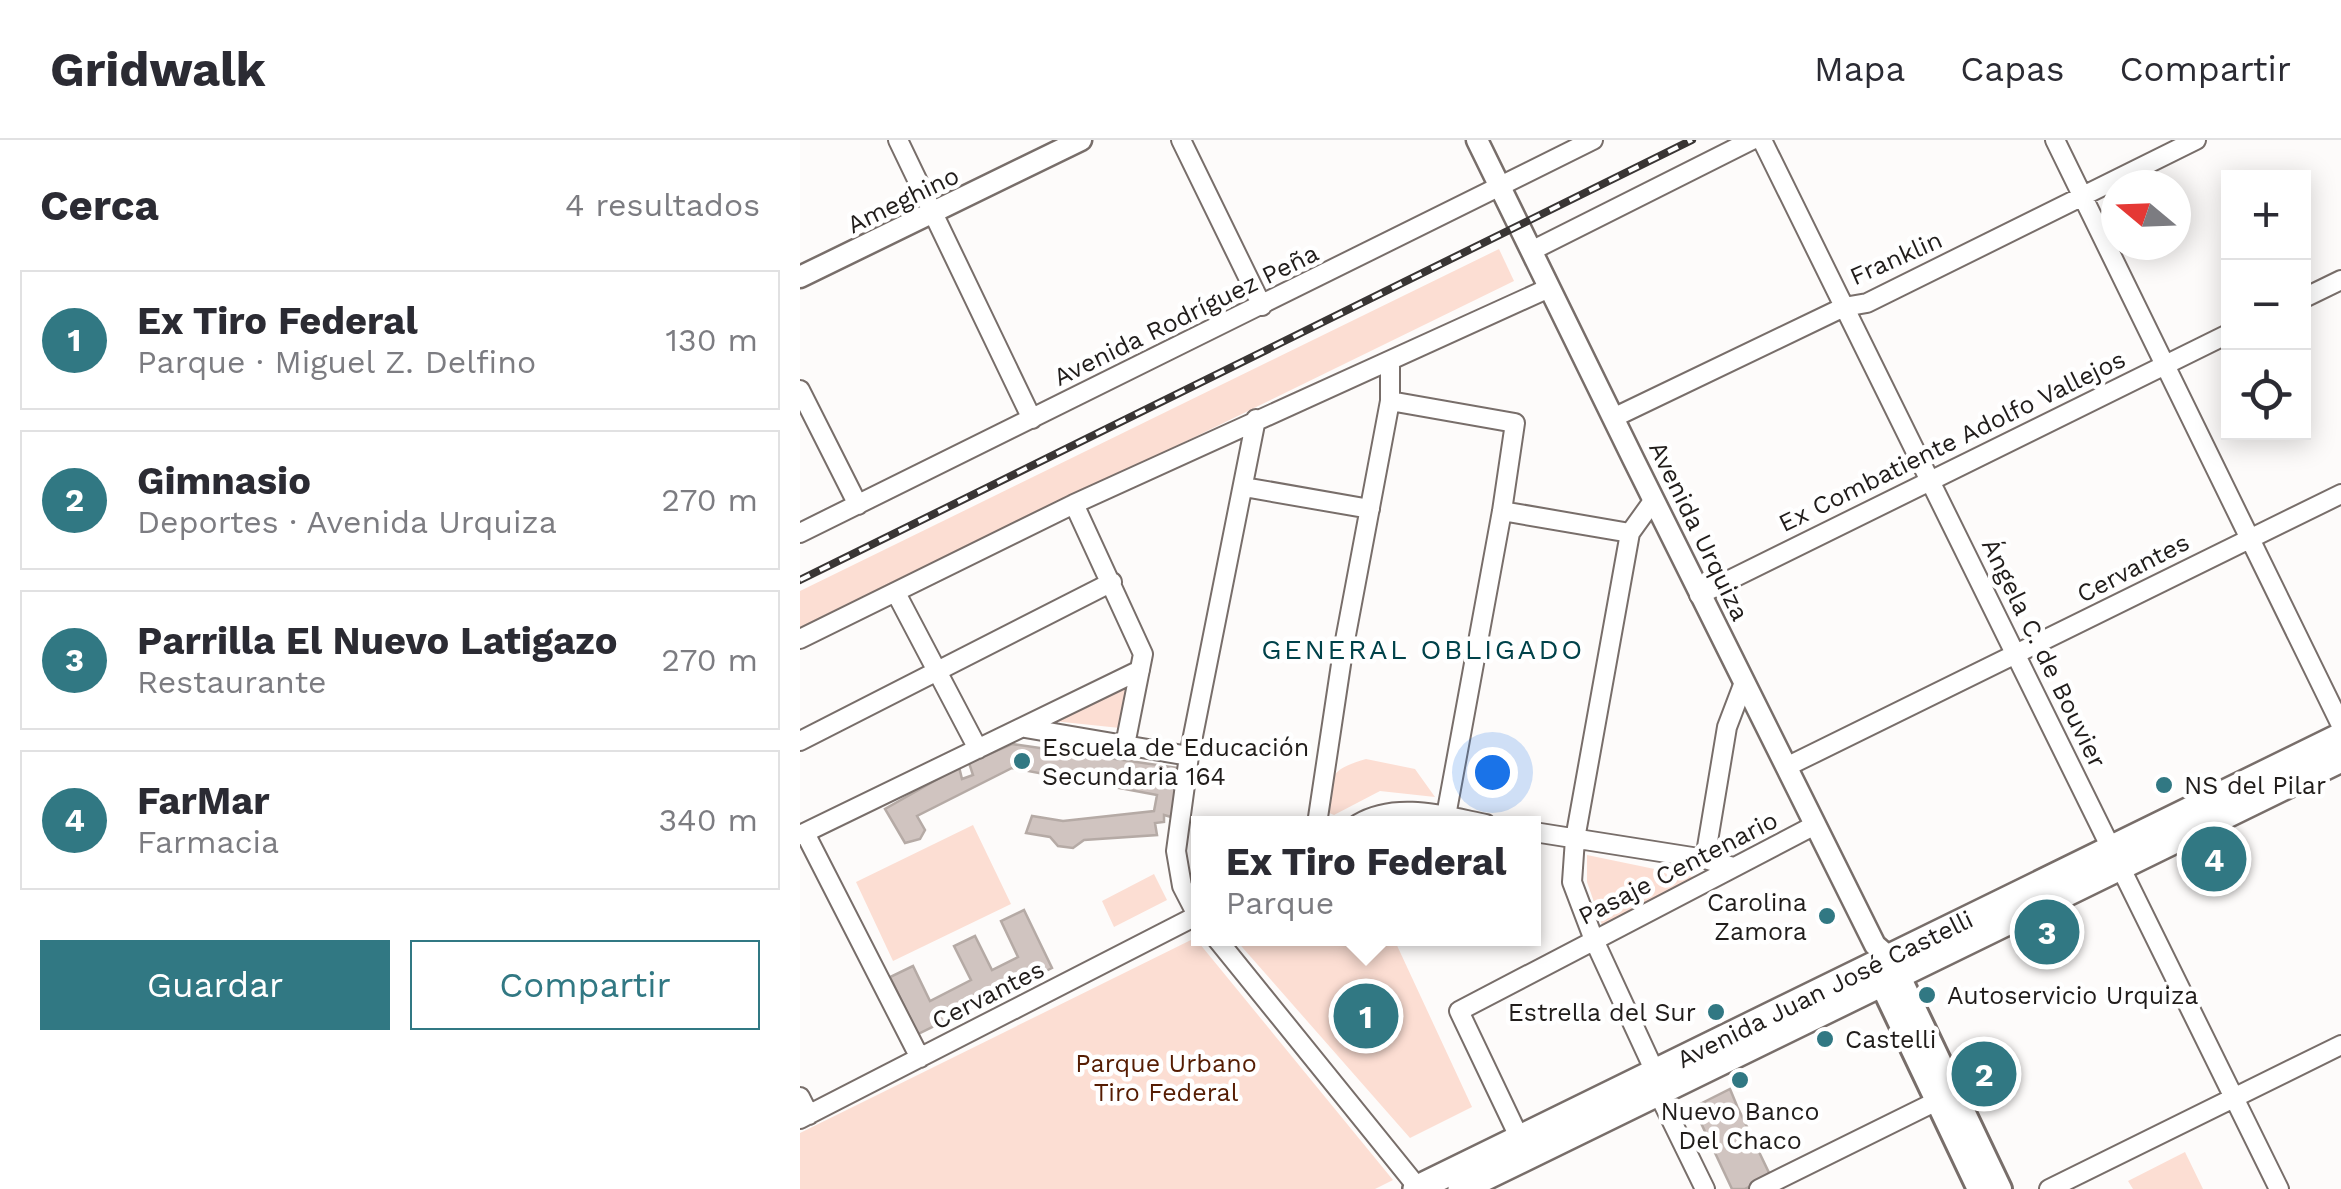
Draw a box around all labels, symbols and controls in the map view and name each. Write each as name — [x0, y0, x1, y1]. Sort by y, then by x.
text: Gridwalk — [50, 41, 266, 98]
text: Mapa — [1814, 48, 1905, 90]
text: Capas — [1960, 48, 2064, 90]
text: Compartir — [2119, 48, 2291, 90]
street label: Ameghino — [842, 161, 964, 239]
north arrow — [2101, 170, 2191, 260]
map controls — [2221, 170, 2311, 440]
button: + — [2221, 170, 2311, 260]
text: Cerca — [40, 181, 159, 230]
text: 4 resultados — [565, 186, 760, 224]
street label: Franklin — [1845, 225, 1947, 291]
street label: Avenida Rodríguez Peña — [1049, 238, 1323, 392]
button: − — [2221, 260, 2311, 350]
text: Ex Tiro Federal — [137, 299, 418, 343]
text: 1 — [68, 321, 81, 359]
text: 130 m — [666, 321, 758, 359]
text: Parque · Miguel Z. Delfino — [137, 343, 536, 381]
street label: Ex Combatiente Adolfo Vallejos — [1774, 344, 2130, 538]
button: locate — [2221, 350, 2311, 440]
street label: Avenida Urquiza — [1643, 437, 1755, 625]
text: Gimnasio — [137, 459, 311, 503]
text: 2 — [65, 481, 84, 519]
text: 270 m — [661, 481, 758, 519]
text: Deportes · Avenida Urquiza — [137, 503, 557, 541]
street label: Cervantes — [2072, 527, 2194, 609]
street label: Ángela C. de Bouvier — [1976, 534, 2112, 772]
text: Parrilla El Nuevo Latigazo — [137, 619, 617, 663]
district label: GENERAL OBLIGADO — [1261, 633, 1585, 666]
text: 3 — [65, 641, 84, 679]
text: 270 m — [661, 641, 758, 679]
text: Restaurante — [137, 663, 327, 701]
place label: Escuela de Educación Secundaria 164 — [1042, 733, 1309, 791]
your location — [1467, 747, 1518, 798]
marker: Escuela de Educación Secundaria 164 — [1011, 750, 1033, 772]
place label: NS del Pilar — [2184, 771, 2326, 800]
marker: NS del Pilar — [2153, 774, 2175, 796]
text: FarMar — [137, 779, 270, 823]
text: 4 — [64, 801, 85, 839]
text: 340 m — [658, 801, 758, 839]
street label: Pasaje Centenario — [1574, 805, 1782, 931]
popup — [1191, 816, 1541, 946]
pin: 4 — [2182, 822, 2246, 896]
text: Farmacia — [137, 823, 279, 861]
text: Ex Tiro Federal — [1226, 840, 1506, 884]
text: Parque — [1226, 884, 1334, 922]
place label: Carolina Zamora — [1707, 888, 1807, 946]
pin: 3 — [2014, 894, 2080, 970]
street label: Avenida Juan José Castelli — [1671, 905, 1979, 1075]
marker: Carolina Zamora — [1816, 905, 1838, 927]
button: Guardar — [40, 940, 390, 1030]
button: Compartir — [410, 940, 760, 1030]
street label: Cervantes — [927, 954, 1049, 1036]
pin: 1 — [1334, 978, 1398, 1054]
place label: Autoservicio Urquiza — [1947, 981, 2198, 1010]
marker: Autoservicio Urquiza — [1916, 984, 1938, 1006]
place label: Estrella del Sur — [1508, 998, 1696, 1027]
marker: Estrella del Sur — [1705, 1001, 1727, 1023]
place label: Castelli — [1845, 1024, 1936, 1054]
marker: Castelli — [1814, 1028, 1836, 1050]
pin: 2 — [1952, 1036, 2016, 1112]
park label: Parque Urbano Tiro Federal — [1075, 1049, 1257, 1107]
marker: Nuevo Banco Del Chaco — [1729, 1069, 1751, 1091]
place label: Nuevo Banco Del Chaco — [1660, 1097, 1820, 1155]

